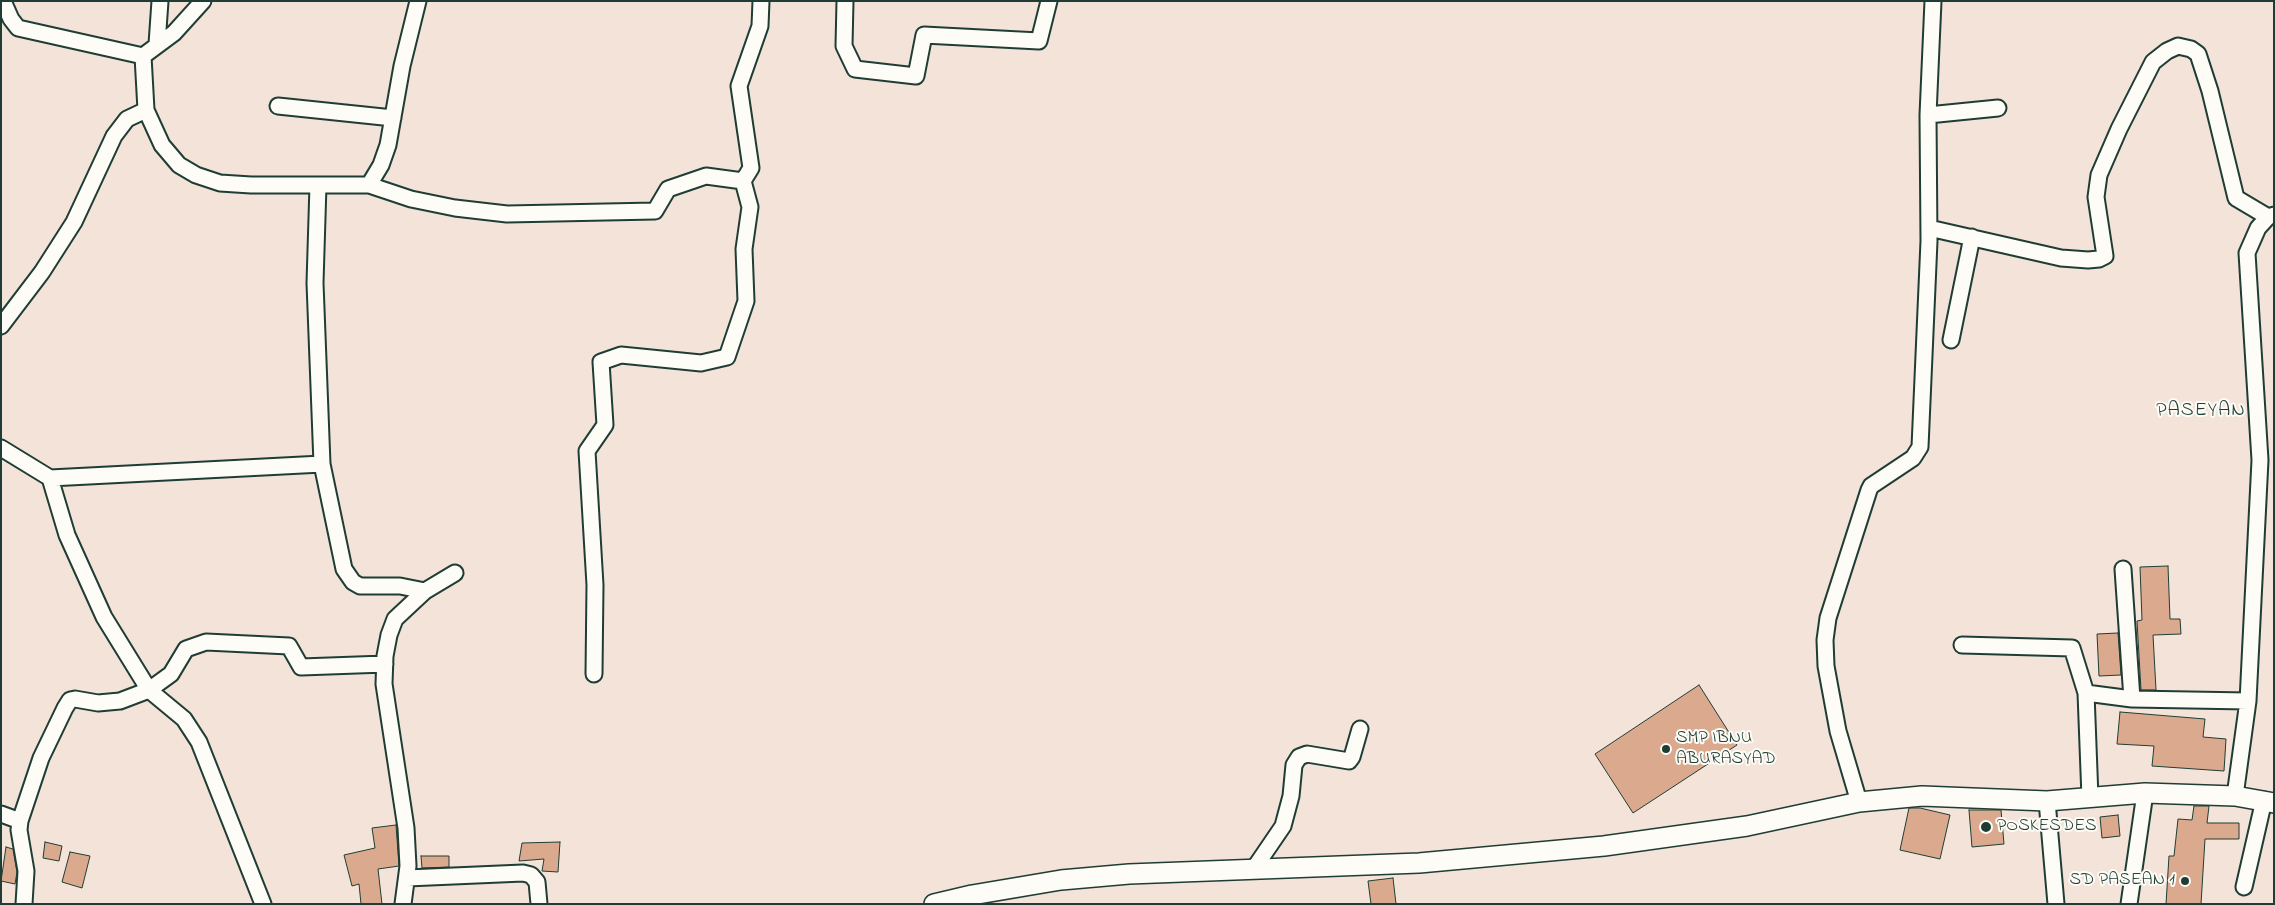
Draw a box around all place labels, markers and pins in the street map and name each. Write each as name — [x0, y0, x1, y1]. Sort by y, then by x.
place label: SMP IBNU ABURASYAD — [1676, 728, 1776, 771]
marker: SMP IBNU ABURASYAD — [1660, 743, 1672, 755]
place label: POSKESDES — [1997, 816, 2097, 838]
marker: POSKESDES — [1979, 820, 1993, 834]
place label: SD PASEAN 1 — [2069, 870, 2175, 892]
marker: SD PASEAN 1 — [2179, 875, 2191, 887]

